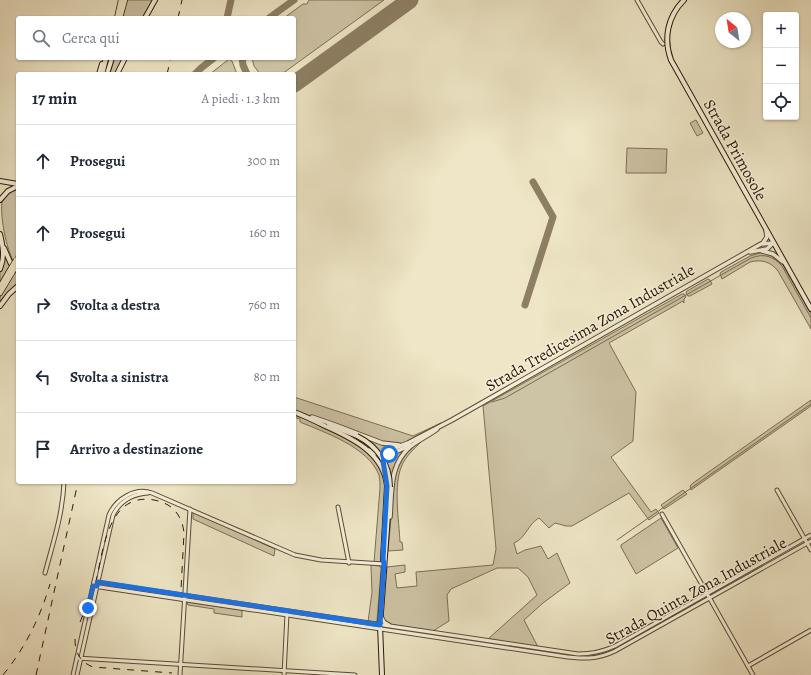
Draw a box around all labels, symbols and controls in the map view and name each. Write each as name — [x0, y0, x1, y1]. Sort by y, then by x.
north arrow — [715, 12, 751, 48]
map controls — [763, 12, 799, 120]
button: + — [763, 12, 799, 48]
search box — [16, 16, 296, 60]
icon: search — [30, 27, 52, 49]
text: Cerca qui — [62, 28, 120, 48]
button: − — [763, 48, 799, 84]
button: locate — [763, 84, 799, 120]
text: 17 min — [32, 87, 77, 110]
text: A piedi · 1.3 km — [201, 90, 280, 107]
street label: Strada Primosole — [698, 95, 772, 205]
icon: ahead — [32, 150, 54, 172]
text: Prosegui — [70, 151, 126, 171]
text: 300 m — [247, 152, 280, 169]
icon: ahead — [32, 222, 54, 244]
text: Prosegui — [70, 223, 126, 243]
text: 160 m — [249, 224, 280, 241]
street label: Strada Tredicesima Zona Industriale — [481, 259, 699, 397]
icon: right — [32, 294, 54, 316]
text: Svolta a destra — [70, 295, 160, 315]
text: 760 m — [248, 296, 280, 313]
icon: left — [32, 366, 54, 388]
text: Svolta a sinistra — [70, 367, 169, 387]
text: 80 m — [253, 368, 280, 385]
icon: arrive — [32, 438, 54, 460]
text: Arrivo a destinazione — [70, 439, 203, 459]
route start — [380, 445, 398, 463]
street label: Strada Quinta Zona Industriale — [601, 532, 791, 650]
route end — [79, 599, 97, 617]

